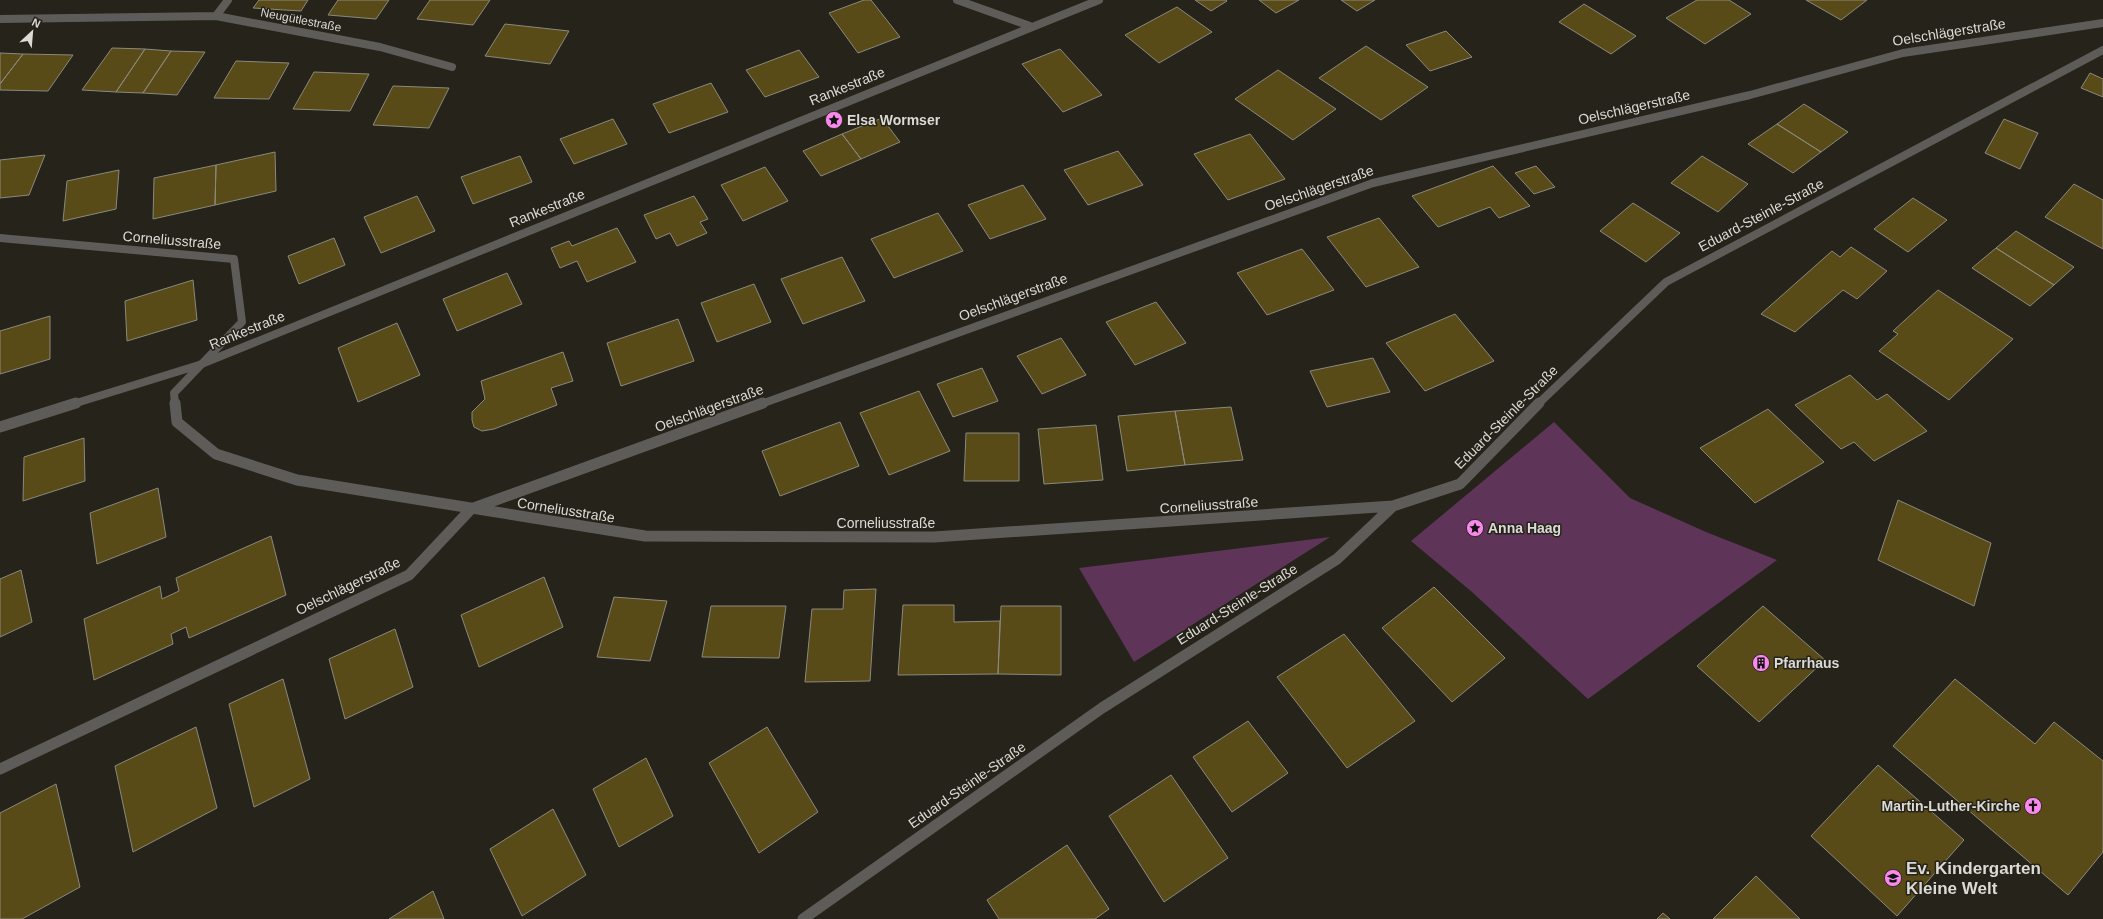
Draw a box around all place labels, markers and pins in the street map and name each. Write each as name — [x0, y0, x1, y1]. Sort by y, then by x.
place icon: Elsa Wormser — [824, 110, 844, 130]
place label: Elsa Wormser — [847, 112, 941, 128]
place icon: Anna Haag — [1465, 518, 1485, 538]
place label: Anna Haag — [1488, 520, 1561, 536]
building icon: Pfarrhaus — [1751, 653, 1771, 673]
place label: Pfarrhaus — [1774, 655, 1840, 671]
church icon: Martin-Luther-Kirche — [2023, 796, 2043, 816]
place label: Martin-Luther-Kirche — [1882, 798, 2020, 814]
place label: Ev. Kindergarten Kleine Welt — [1906, 859, 2041, 898]
school or university icon: Ev. Kindergarten Kleine Welt — [1883, 868, 1903, 888]

